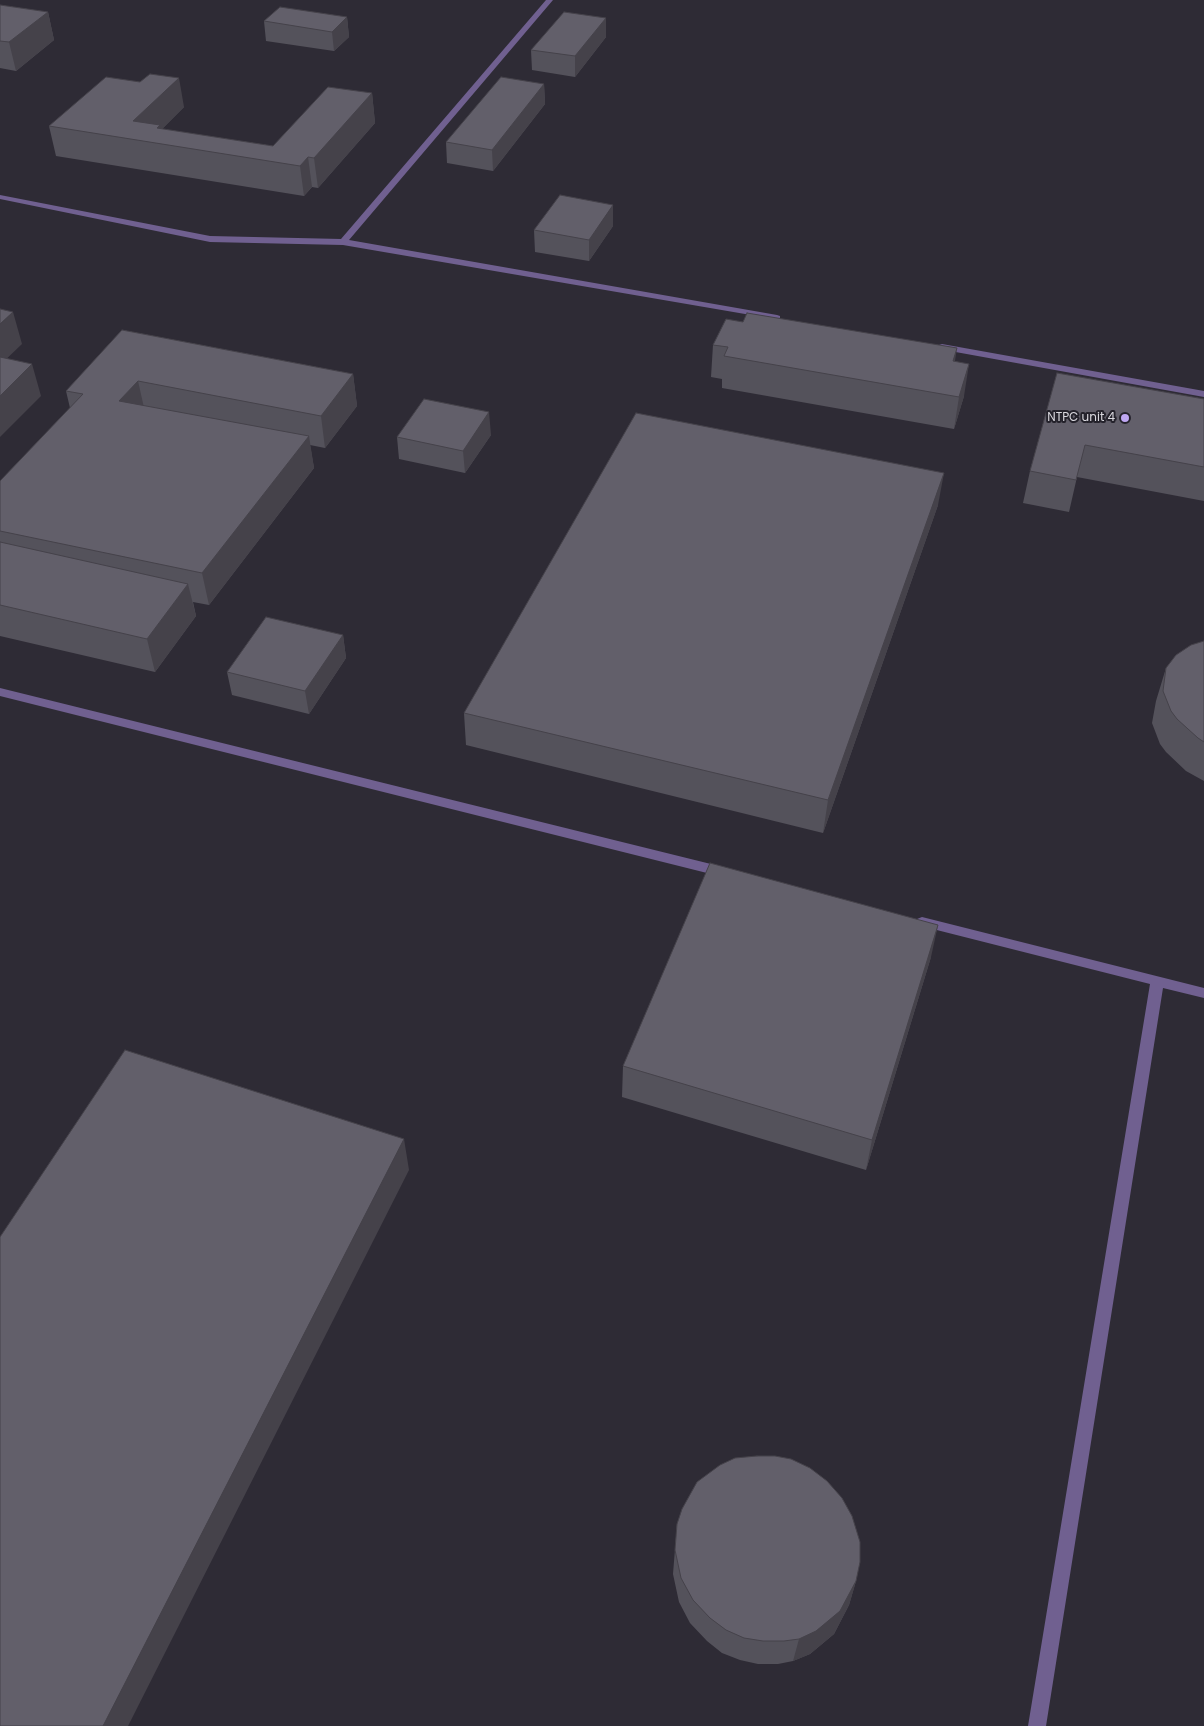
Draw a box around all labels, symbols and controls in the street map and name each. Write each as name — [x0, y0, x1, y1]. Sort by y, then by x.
place label: NTPC unit 4 — [1047, 411, 1115, 425]
marker: NTPC unit 4 — [1119, 412, 1131, 424]

